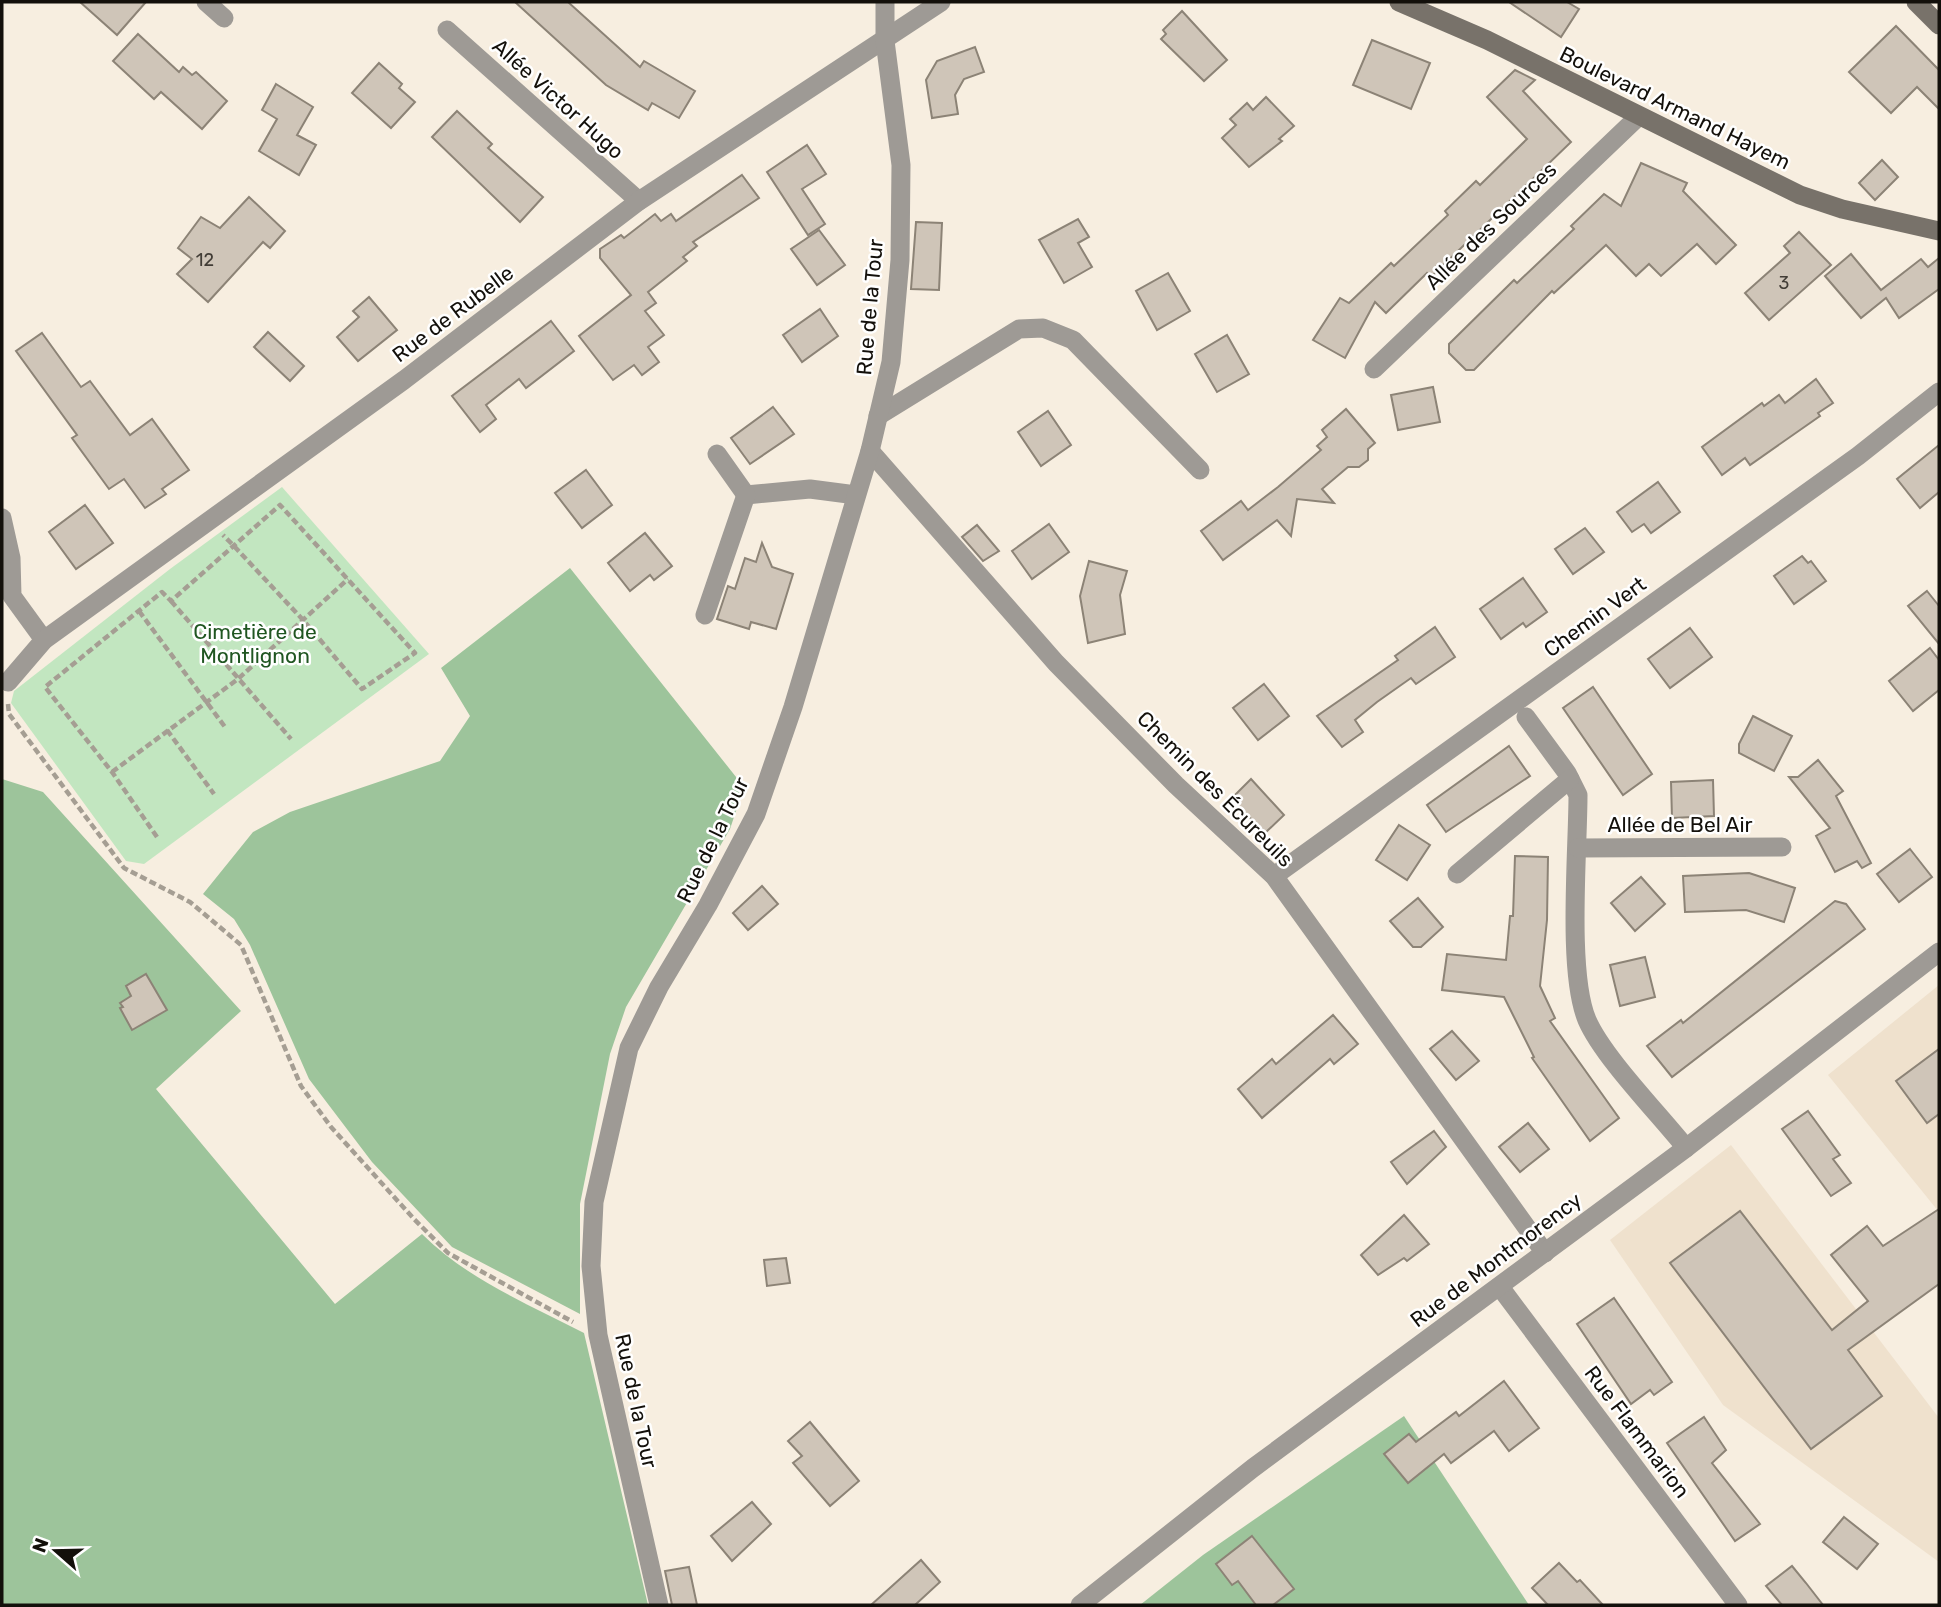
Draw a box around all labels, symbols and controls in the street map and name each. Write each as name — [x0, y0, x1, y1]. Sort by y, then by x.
street label: Allée Victor Hugo — [488, 33, 629, 164]
street label: Boulevard Armand Hayem — [1556, 41, 1795, 174]
street label: Allée des Sources — [1420, 157, 1561, 295]
street label: Rue de la Tour — [851, 238, 888, 376]
house number: 12 — [196, 249, 214, 271]
street label: Rue de Rubelle — [387, 260, 518, 367]
house number: 3 — [1779, 272, 1789, 294]
street label: Chemin Vert — [1539, 571, 1651, 662]
park label: Cimetière de Montlignon — [193, 619, 317, 668]
street label: Chemin des Écureuils — [1132, 705, 1299, 872]
street label: Rue de la Tour — [671, 773, 754, 907]
street label: Allée de Bel Air — [1608, 812, 1752, 837]
street label: Rue de Montmorency — [1405, 1187, 1587, 1332]
street label: Rue de la Tour — [610, 1331, 663, 1470]
street label: Rue Flammarion — [1580, 1361, 1695, 1503]
north arrow — [21, 1516, 91, 1586]
text: N — [27, 1535, 54, 1556]

